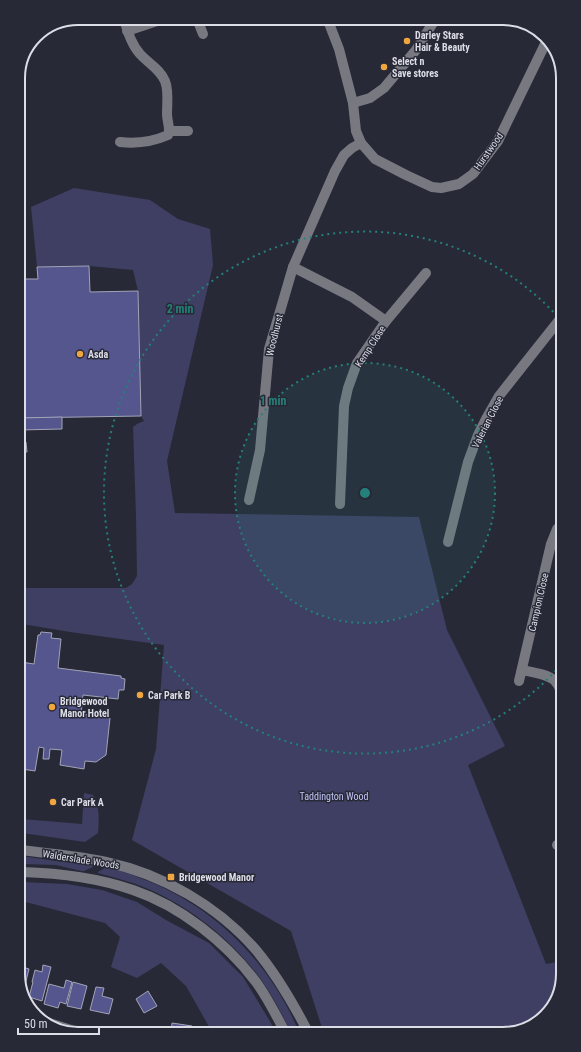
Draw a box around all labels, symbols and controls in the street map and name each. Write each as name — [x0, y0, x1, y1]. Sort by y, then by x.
place label: Darley Stars Hair & Beauty — [415, 30, 470, 53]
marker: Darley Stars Hair & Beauty — [402, 36, 412, 46]
place label: Select n Save stores — [392, 56, 439, 79]
marker: Select n Save stores — [379, 62, 389, 72]
street label: Hurstwood — [472, 130, 505, 172]
text: 2 min — [167, 302, 193, 316]
street label: Woodhurst — [264, 313, 285, 357]
street label: Kemp Close — [353, 323, 388, 369]
marker: Asda — [75, 349, 85, 359]
place label: Asda — [88, 349, 108, 360]
text: 1 min — [260, 394, 286, 408]
street label: Valerian Close — [470, 394, 505, 450]
centre of rings — [358, 486, 372, 500]
street label: Campion Close — [526, 572, 551, 632]
marker: Car Park B — [135, 690, 145, 700]
place label: Car Park B — [148, 690, 191, 701]
place label: Bridgewood Manor Hotel — [60, 696, 109, 719]
marker: Bridgewood Manor Hotel — [47, 702, 57, 712]
park label: Taddington Wood — [300, 791, 368, 802]
marker: Car Park A — [48, 797, 58, 807]
place label: Car Park A — [61, 797, 104, 808]
street label: Walderslade Woods — [42, 848, 121, 871]
marker: Bridgewood Manor — [166, 872, 176, 882]
place label: Bridgewood Manor — [179, 872, 255, 883]
scale bar — [18, 1010, 99, 1036]
text: 50 m — [24, 1017, 48, 1031]

